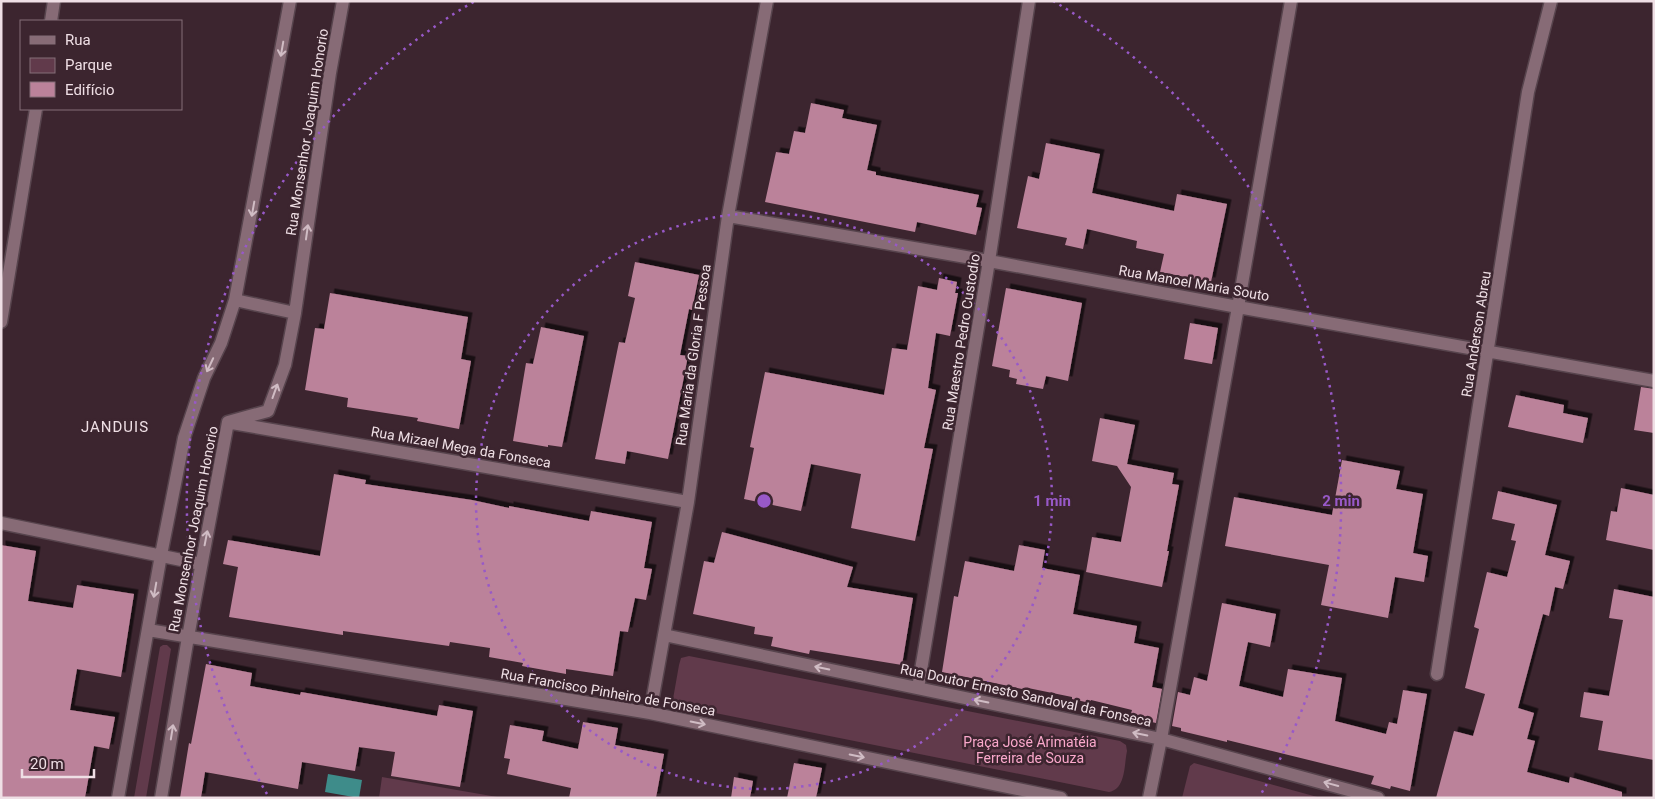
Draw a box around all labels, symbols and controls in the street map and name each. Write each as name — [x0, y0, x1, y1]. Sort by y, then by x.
legend — [20, 20, 182, 110]
street label: Rua Monsenhor Joaquim Honorio — [283, 27, 331, 237]
text: Rua — [65, 31, 91, 49]
one-way arrow — [276, 41, 286, 57]
text: Parque — [65, 56, 112, 74]
text: Edifício — [65, 81, 114, 99]
one-way arrow — [247, 201, 257, 217]
one-way arrow — [302, 225, 312, 241]
street label: Rua Maestro Pedro Custodio — [939, 253, 983, 431]
street label: Rua Manoel Maria Souto — [1117, 262, 1271, 304]
street label: Rua Maria da Gloria F Pessoa — [672, 263, 714, 447]
street label: Rua Anderson Abreu — [1458, 270, 1494, 398]
one-way arrow — [205, 357, 214, 372]
one-way arrow — [271, 384, 280, 400]
district label: JANDUIS — [81, 418, 149, 436]
street label: Rua Mizael Mega da Fonseca — [370, 423, 552, 471]
street label: Rua Monsenhor Joaquim Honorio — [165, 425, 221, 633]
centre of rings — [755, 492, 773, 510]
text: 1 min — [1033, 492, 1071, 510]
text: 2 min — [1322, 492, 1360, 510]
one-way arrow — [202, 530, 212, 546]
one-way arrow — [150, 582, 159, 598]
street label: Rua Doutor Ernesto Sandoval da Fonseca — [899, 661, 1153, 729]
one-way arrow — [814, 663, 830, 672]
street label: Rua Francisco Pinheiro de Fonseca — [499, 665, 717, 719]
one-way arrow — [973, 696, 989, 705]
one-way arrow — [690, 719, 706, 728]
one-way arrow — [167, 725, 177, 741]
one-way arrow — [1132, 729, 1148, 739]
park label: Praça José Arimatéia Ferreira de Souza — [963, 734, 1097, 766]
scale bar — [22, 746, 95, 778]
one-way arrow — [849, 751, 865, 761]
text: 20 m — [30, 755, 64, 773]
one-way arrow — [1323, 779, 1339, 789]

